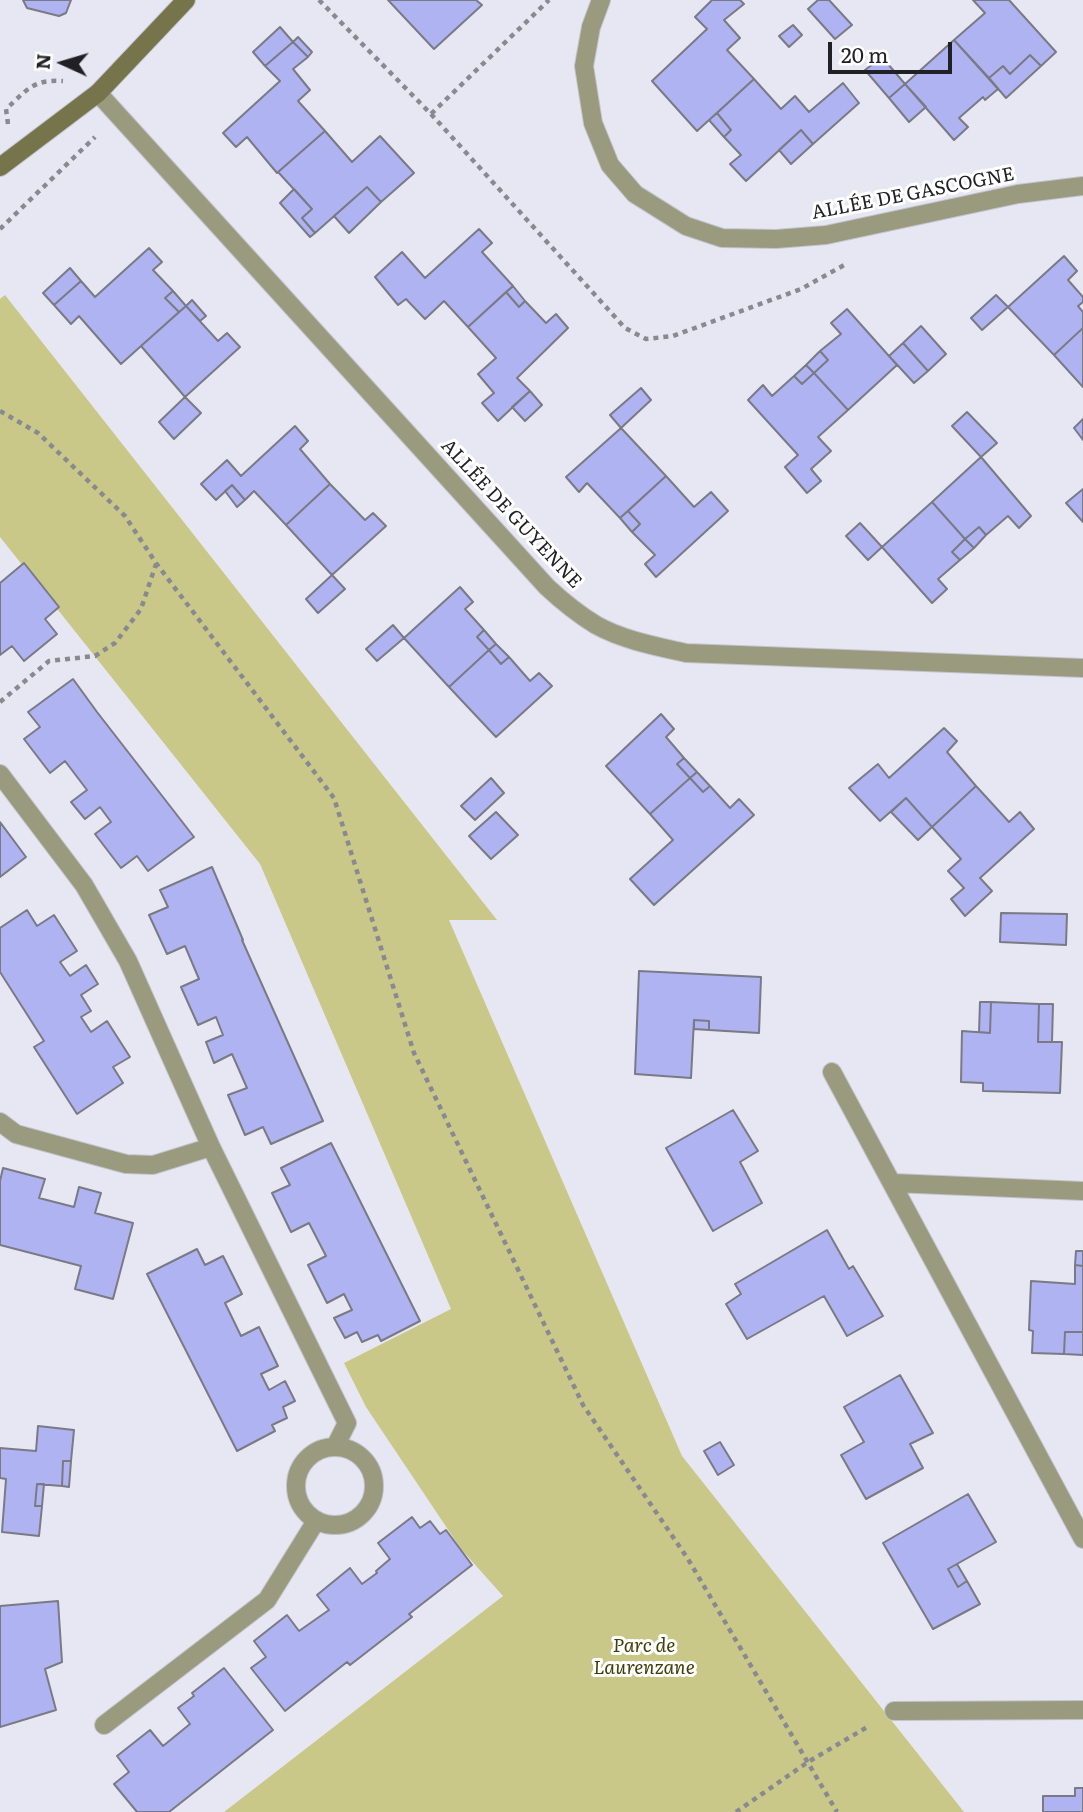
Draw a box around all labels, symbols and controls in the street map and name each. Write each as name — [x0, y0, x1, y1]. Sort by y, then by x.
north arrow — [28, 28, 98, 98]
scale bar — [831, 28, 955, 72]
text: 20 m — [841, 38, 888, 69]
text: N — [28, 53, 57, 70]
street label: ALLÉE DE GASCOGNE — [810, 163, 1016, 225]
street label: ALLÉE DE GUYENNE — [436, 435, 586, 593]
park label: Parc de Laurenzane — [593, 1635, 695, 1679]

